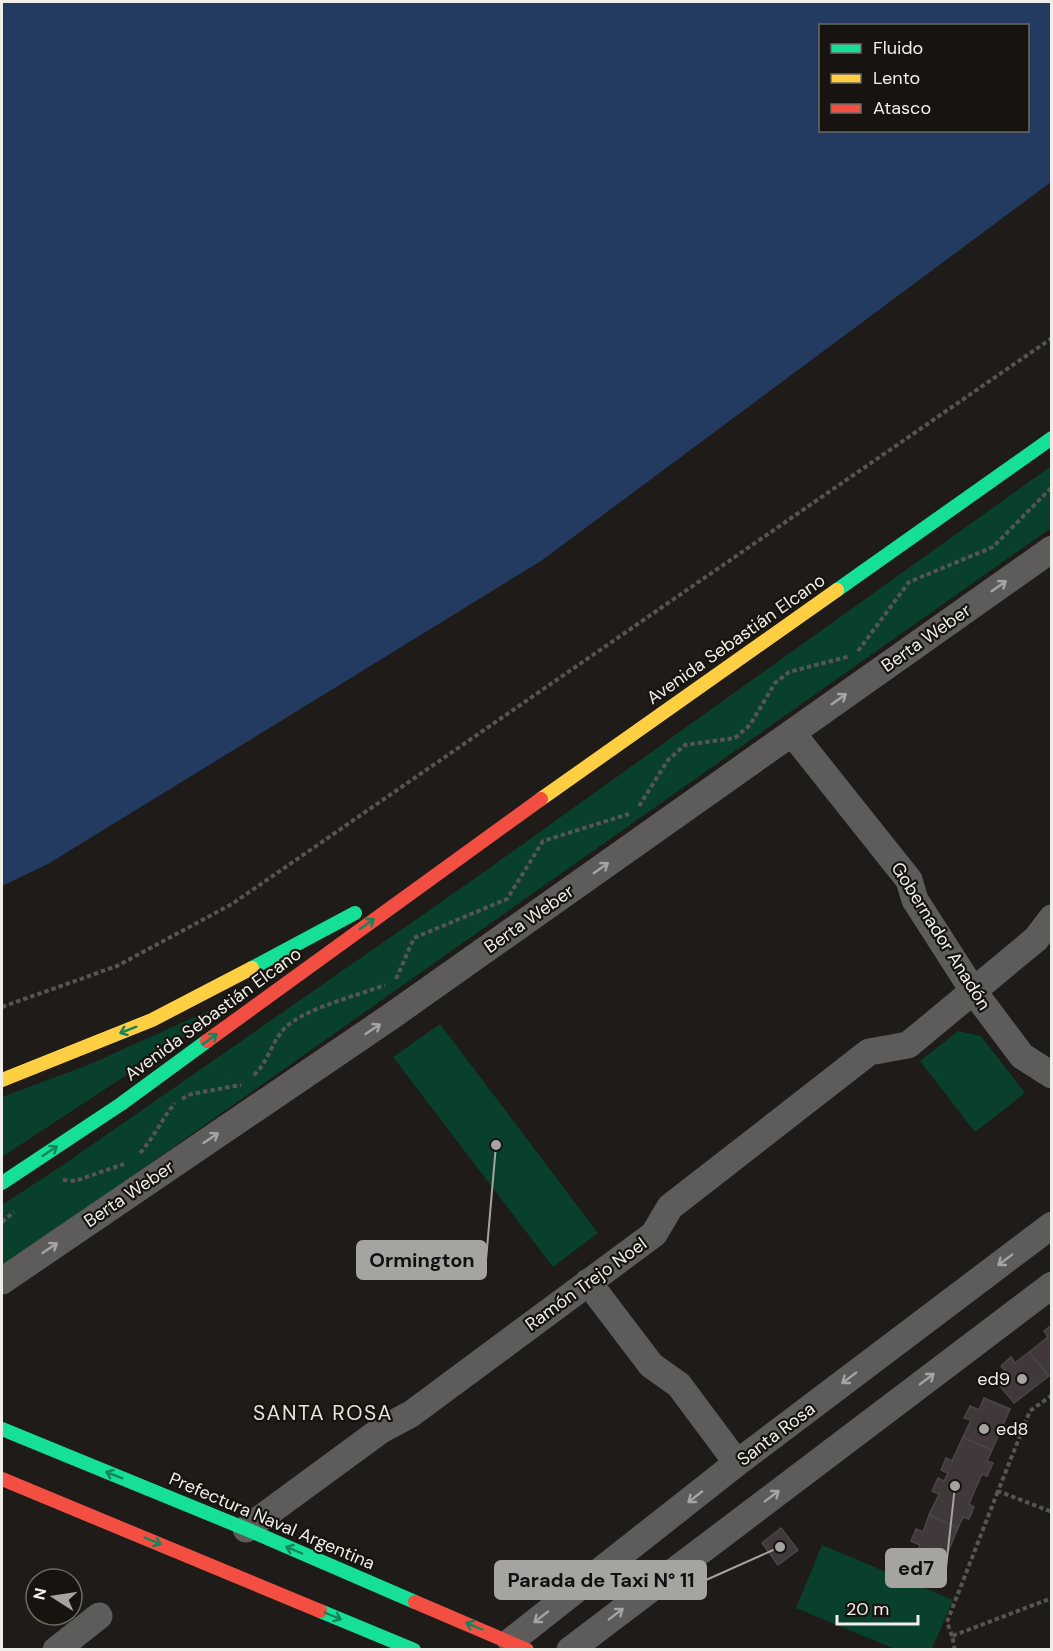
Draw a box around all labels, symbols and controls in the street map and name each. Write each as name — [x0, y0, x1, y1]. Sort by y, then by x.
legend — [819, 24, 1029, 132]
text: Fluido — [873, 36, 923, 60]
text: Lento — [873, 66, 920, 90]
text: Atasco — [873, 96, 931, 120]
street label: Avenida Sebastián Elcano — [642, 568, 830, 710]
one-way arrow — [990, 580, 1006, 592]
street label: Berta Weber — [876, 598, 976, 678]
one-way arrow — [831, 693, 847, 705]
street label: Gobernador Anadón — [886, 857, 996, 1015]
one-way arrow — [592, 862, 608, 874]
street label: Berta Weber — [479, 879, 579, 959]
one-way arrow — [359, 918, 375, 930]
street label: Avenida Sebastián Elcano — [120, 942, 306, 1086]
one-way arrow — [364, 1023, 380, 1035]
one-way arrow — [119, 1025, 138, 1036]
one-way arrow — [201, 1033, 217, 1045]
one-way arrow — [203, 1132, 220, 1145]
one-way arrow — [42, 1145, 58, 1157]
street label: Berta Weber — [79, 1155, 179, 1233]
street label: Ramón Trejo Noel — [520, 1232, 652, 1336]
callout: Ormington — [357, 1241, 486, 1279]
one-way arrow — [41, 1242, 58, 1254]
text: Ormington — [369, 1247, 475, 1273]
one-way arrow — [997, 1254, 1013, 1267]
place label: ed9 — [977, 1367, 1010, 1391]
one-way arrow — [842, 1372, 858, 1384]
one-way arrow — [919, 1372, 935, 1385]
marker: ed9 — [1015, 1372, 1029, 1386]
street label: Santa Rosa — [732, 1397, 820, 1471]
district label: SANTA ROSA — [253, 1399, 393, 1427]
place label: ed8 — [996, 1417, 1028, 1441]
marker: ed8 — [977, 1422, 991, 1436]
street label: Prefectura Naval Argentina — [165, 1467, 379, 1575]
one-way arrow — [105, 1469, 124, 1480]
one-way arrow — [687, 1490, 703, 1503]
one-way arrow — [763, 1490, 779, 1502]
one-way arrow — [143, 1536, 161, 1547]
one-way arrow — [286, 1543, 304, 1555]
callout: ed7 — [886, 1549, 946, 1587]
text: ed7 — [898, 1555, 934, 1581]
callout: Parada de Taxi N° 11 — [495, 1561, 706, 1599]
north arrow — [24, 1567, 84, 1627]
text: Parada de Taxi N° 11 — [507, 1567, 695, 1593]
text: N — [28, 1586, 51, 1602]
scale bar — [837, 1588, 918, 1626]
text: 20 m — [846, 1597, 889, 1621]
one-way arrow — [608, 1608, 624, 1620]
one-way arrow — [323, 1611, 341, 1622]
one-way arrow — [534, 1611, 550, 1624]
one-way arrow — [465, 1619, 483, 1630]

